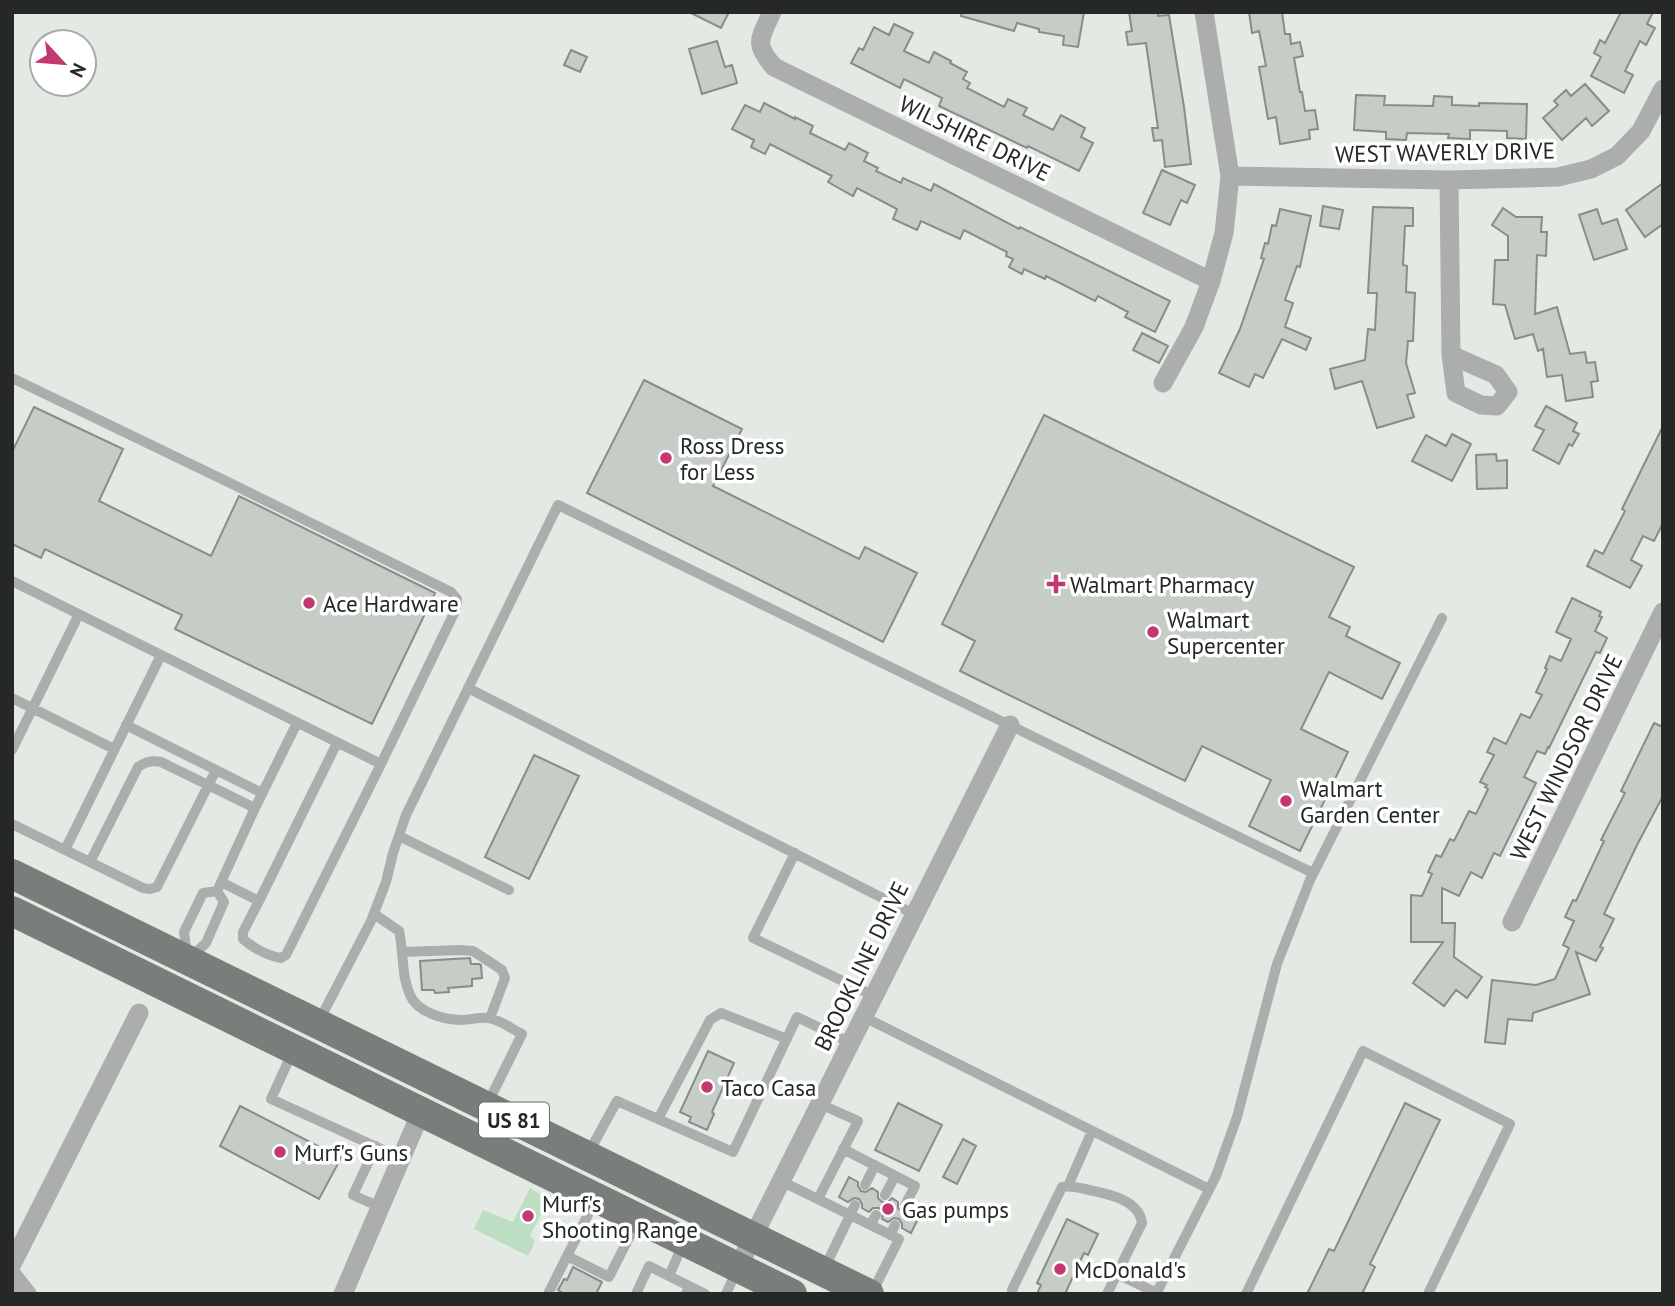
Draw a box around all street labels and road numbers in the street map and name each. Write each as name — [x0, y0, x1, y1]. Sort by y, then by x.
street label: WILSHIRE DRIVE — [895, 89, 1055, 187]
street label: WEST WAVERLY DRIVE — [1335, 136, 1555, 168]
street label: WEST WINDSOR DRIVE — [1503, 649, 1629, 865]
street label: BROOKLINE DRIVE — [807, 877, 915, 1055]
road number: US 81 — [479, 1102, 549, 1138]

